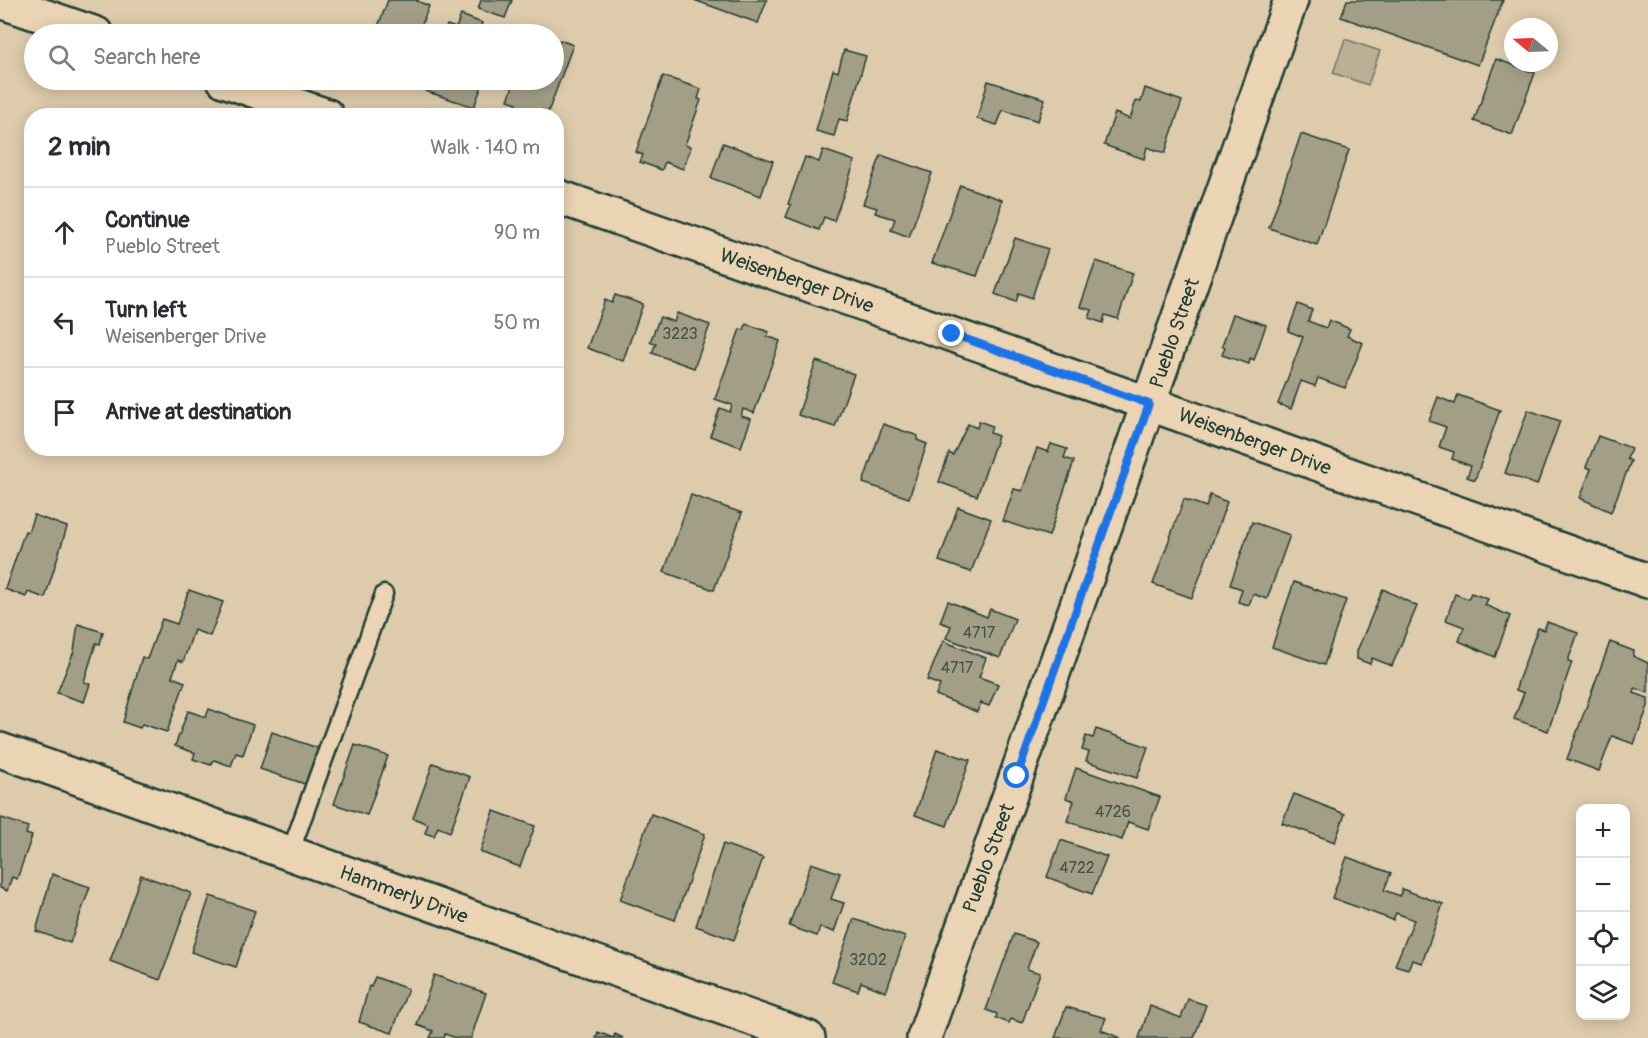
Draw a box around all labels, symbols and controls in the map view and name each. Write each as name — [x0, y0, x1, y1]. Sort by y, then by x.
north arrow — [1504, 18, 1558, 72]
search box — [24, 24, 564, 90]
icon: search — [45, 41, 78, 74]
text: Search here — [93, 43, 200, 71]
text: 2 min — [48, 131, 110, 163]
text: Walk · 140 m — [430, 135, 540, 160]
text: Continue — [105, 206, 189, 234]
icon: ahead — [48, 216, 81, 249]
text: 90 m — [494, 220, 540, 245]
text: Pueblo Street — [105, 234, 220, 259]
street label: Weisenberger Drive — [717, 242, 877, 319]
street label: Pueblo Street — [1144, 274, 1205, 392]
text: Turn left — [105, 296, 187, 324]
icon: left — [48, 306, 81, 339]
text: 50 m — [493, 310, 540, 335]
route end — [938, 320, 964, 346]
text: Weisenberger Drive — [105, 324, 266, 349]
house number: 3223 — [662, 324, 698, 344]
icon: arrive — [48, 396, 81, 429]
text: Arrive at destination — [105, 398, 291, 426]
street label: Weisenberger Drive — [1175, 402, 1335, 481]
house number: 4717 — [963, 623, 996, 643]
house number: 4717 — [941, 658, 974, 678]
route start — [1003, 762, 1029, 788]
street label: Pueblo Street — [957, 799, 1020, 916]
house number: 4726 — [1095, 802, 1131, 822]
map controls — [1576, 804, 1630, 1020]
button: + — [1576, 804, 1630, 858]
house number: 4722 — [1059, 858, 1095, 878]
button: − — [1576, 858, 1630, 912]
street label: Hammerly Drive — [336, 860, 472, 929]
button: locate — [1576, 912, 1630, 966]
house number: 3202 — [849, 950, 887, 970]
button: layers — [1576, 966, 1630, 1020]

